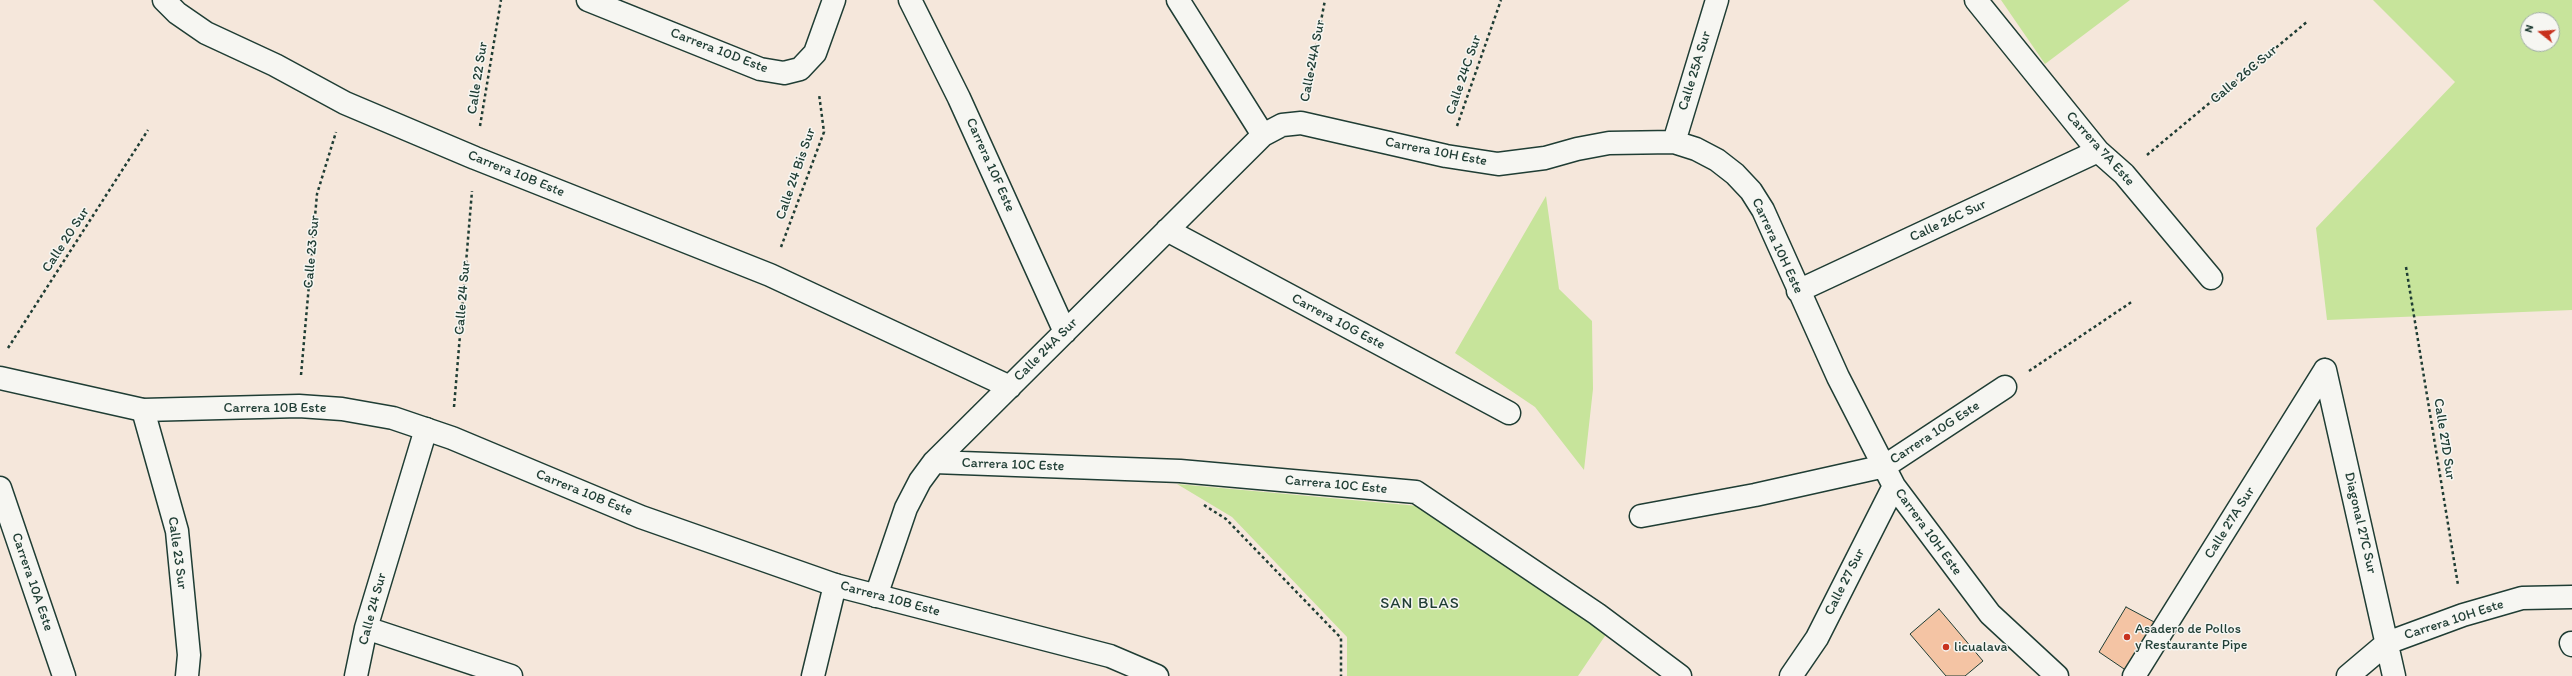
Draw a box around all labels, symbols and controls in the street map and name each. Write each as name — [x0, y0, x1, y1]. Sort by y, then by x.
north arrow — [2520, 12, 2560, 52]
street label: Calle 24A Sur — [1297, 19, 1329, 103]
text: N — [2522, 23, 2536, 34]
street label: Carrera 10D Este — [668, 25, 770, 77]
street label: Calle 25A Sur — [1675, 29, 1715, 113]
street label: Calle 24C Sur — [1443, 33, 1485, 117]
street label: Calle 22 Sur — [464, 41, 492, 115]
street label: Calle 26C Sur — [2207, 42, 2281, 108]
street label: Carrera 7A Este — [2062, 108, 2138, 190]
street label: Carrera 10F Este — [962, 115, 1018, 215]
street label: Calle 24 Bis Sur — [772, 126, 820, 222]
street label: Carrera 10H Este — [1384, 134, 1488, 170]
street label: Carrera 10B Este — [465, 147, 567, 201]
street label: Carrera 10H Este — [1747, 196, 1807, 296]
street label: Calle 26C Sur — [1907, 196, 1989, 246]
street label: Calle 20 Sur — [39, 204, 93, 276]
street label: Calle 23 Sur — [300, 215, 324, 289]
street label: Calle 24 Sur — [451, 260, 475, 336]
street label: Carrera 10G Este — [1288, 290, 1388, 354]
street label: Calle 24A Sur — [1011, 315, 1081, 385]
street label: Calle 27D Sur — [2429, 397, 2459, 481]
street label: Carrera 10G Este — [1887, 398, 1983, 468]
street label: Carrera 10B Este — [224, 400, 326, 416]
street label: Carrera 10C Este — [961, 455, 1065, 475]
street label: Carrera 10B Este — [533, 466, 635, 520]
street label: Diagonal 27C Sur — [2340, 471, 2380, 575]
street label: Carrera 10C Este — [1284, 472, 1388, 498]
street label: Calle 27A Sur — [2201, 484, 2259, 562]
street label: Carrera 10H Este — [1891, 485, 1965, 579]
street label: Calle 23 Sur — [164, 516, 190, 590]
street label: Carrera 10A Este — [7, 531, 57, 633]
street label: Calle 27 Sur — [1821, 546, 1869, 618]
street label: Calle 24 Sur — [355, 571, 391, 647]
street label: Carrera 10B Este — [838, 578, 942, 620]
district label: SAN BLAS — [1380, 594, 1460, 614]
street label: Carrera 10H Este — [2402, 596, 2506, 644]
place label: Asadero de Pollos y Restaurante Pipe — [2135, 621, 2247, 654]
marker: Asadero de Pollos y Restaurante Pipe — [2122, 632, 2132, 642]
place label: licualava — [1954, 639, 2007, 655]
marker: licualava — [1941, 642, 1951, 652]

